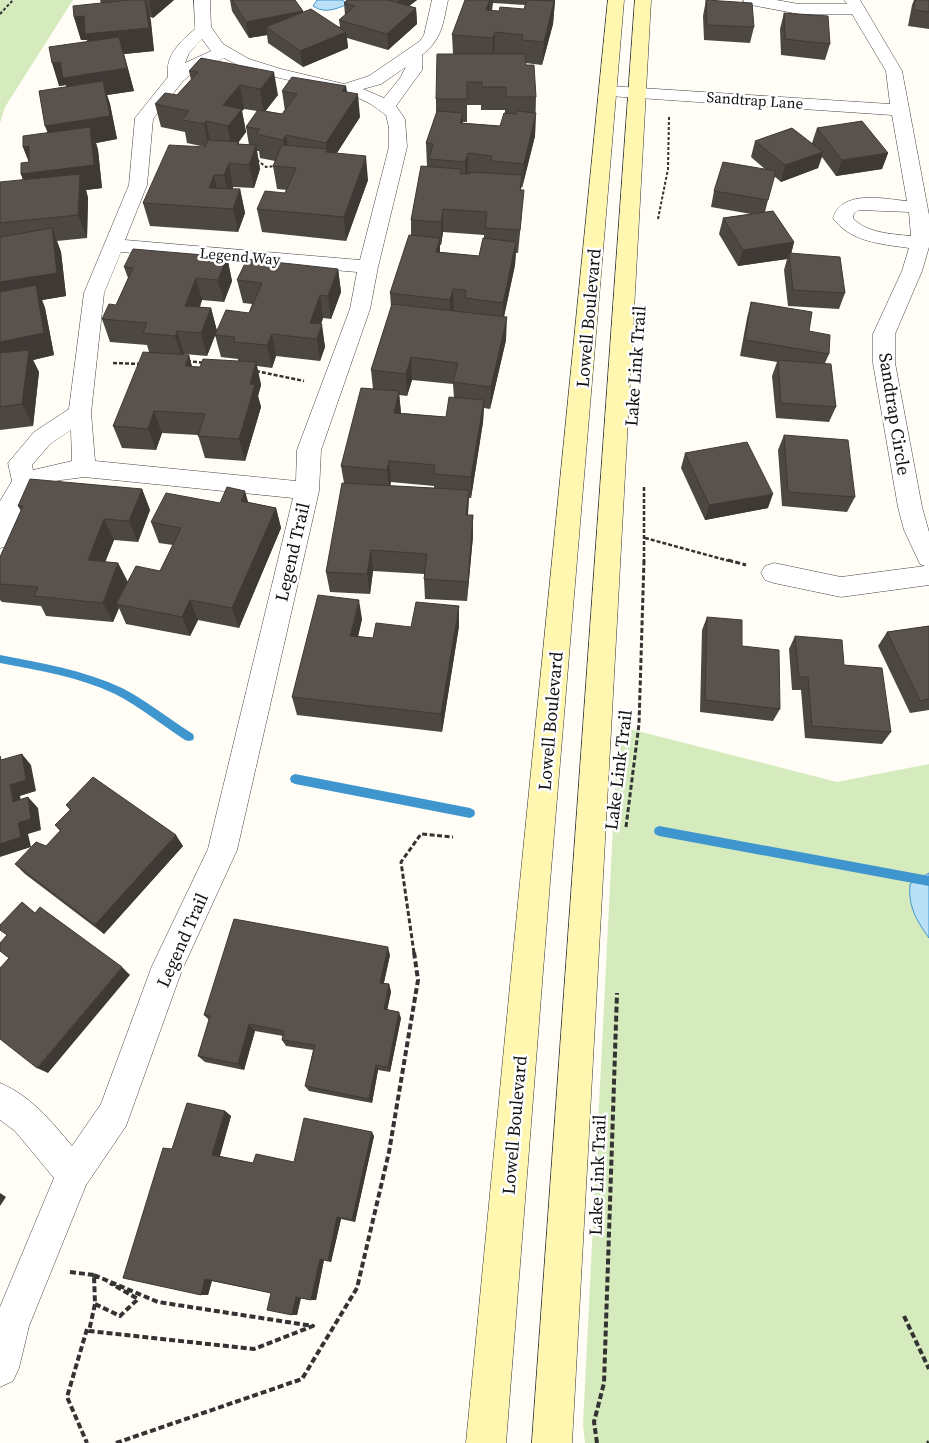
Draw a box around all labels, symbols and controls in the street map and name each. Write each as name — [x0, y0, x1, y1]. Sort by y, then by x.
street label: Sandtrap Lane — [706, 86, 804, 114]
street label: Legend Way — [199, 242, 282, 270]
street label: Lowell Boulevard — [569, 248, 607, 388]
street label: Lake Link Trail — [618, 305, 652, 427]
street label: Sandtrap Circle — [873, 351, 917, 477]
street label: Legend Trail — [268, 500, 316, 604]
street label: Lowell Boulevard — [531, 651, 569, 791]
street label: Lake Link Trail — [598, 708, 638, 832]
street label: Legend Trail — [150, 889, 214, 991]
street label: Lowell Boulevard — [495, 1055, 533, 1195]
street label: Lake Link Trail — [582, 1114, 612, 1236]

